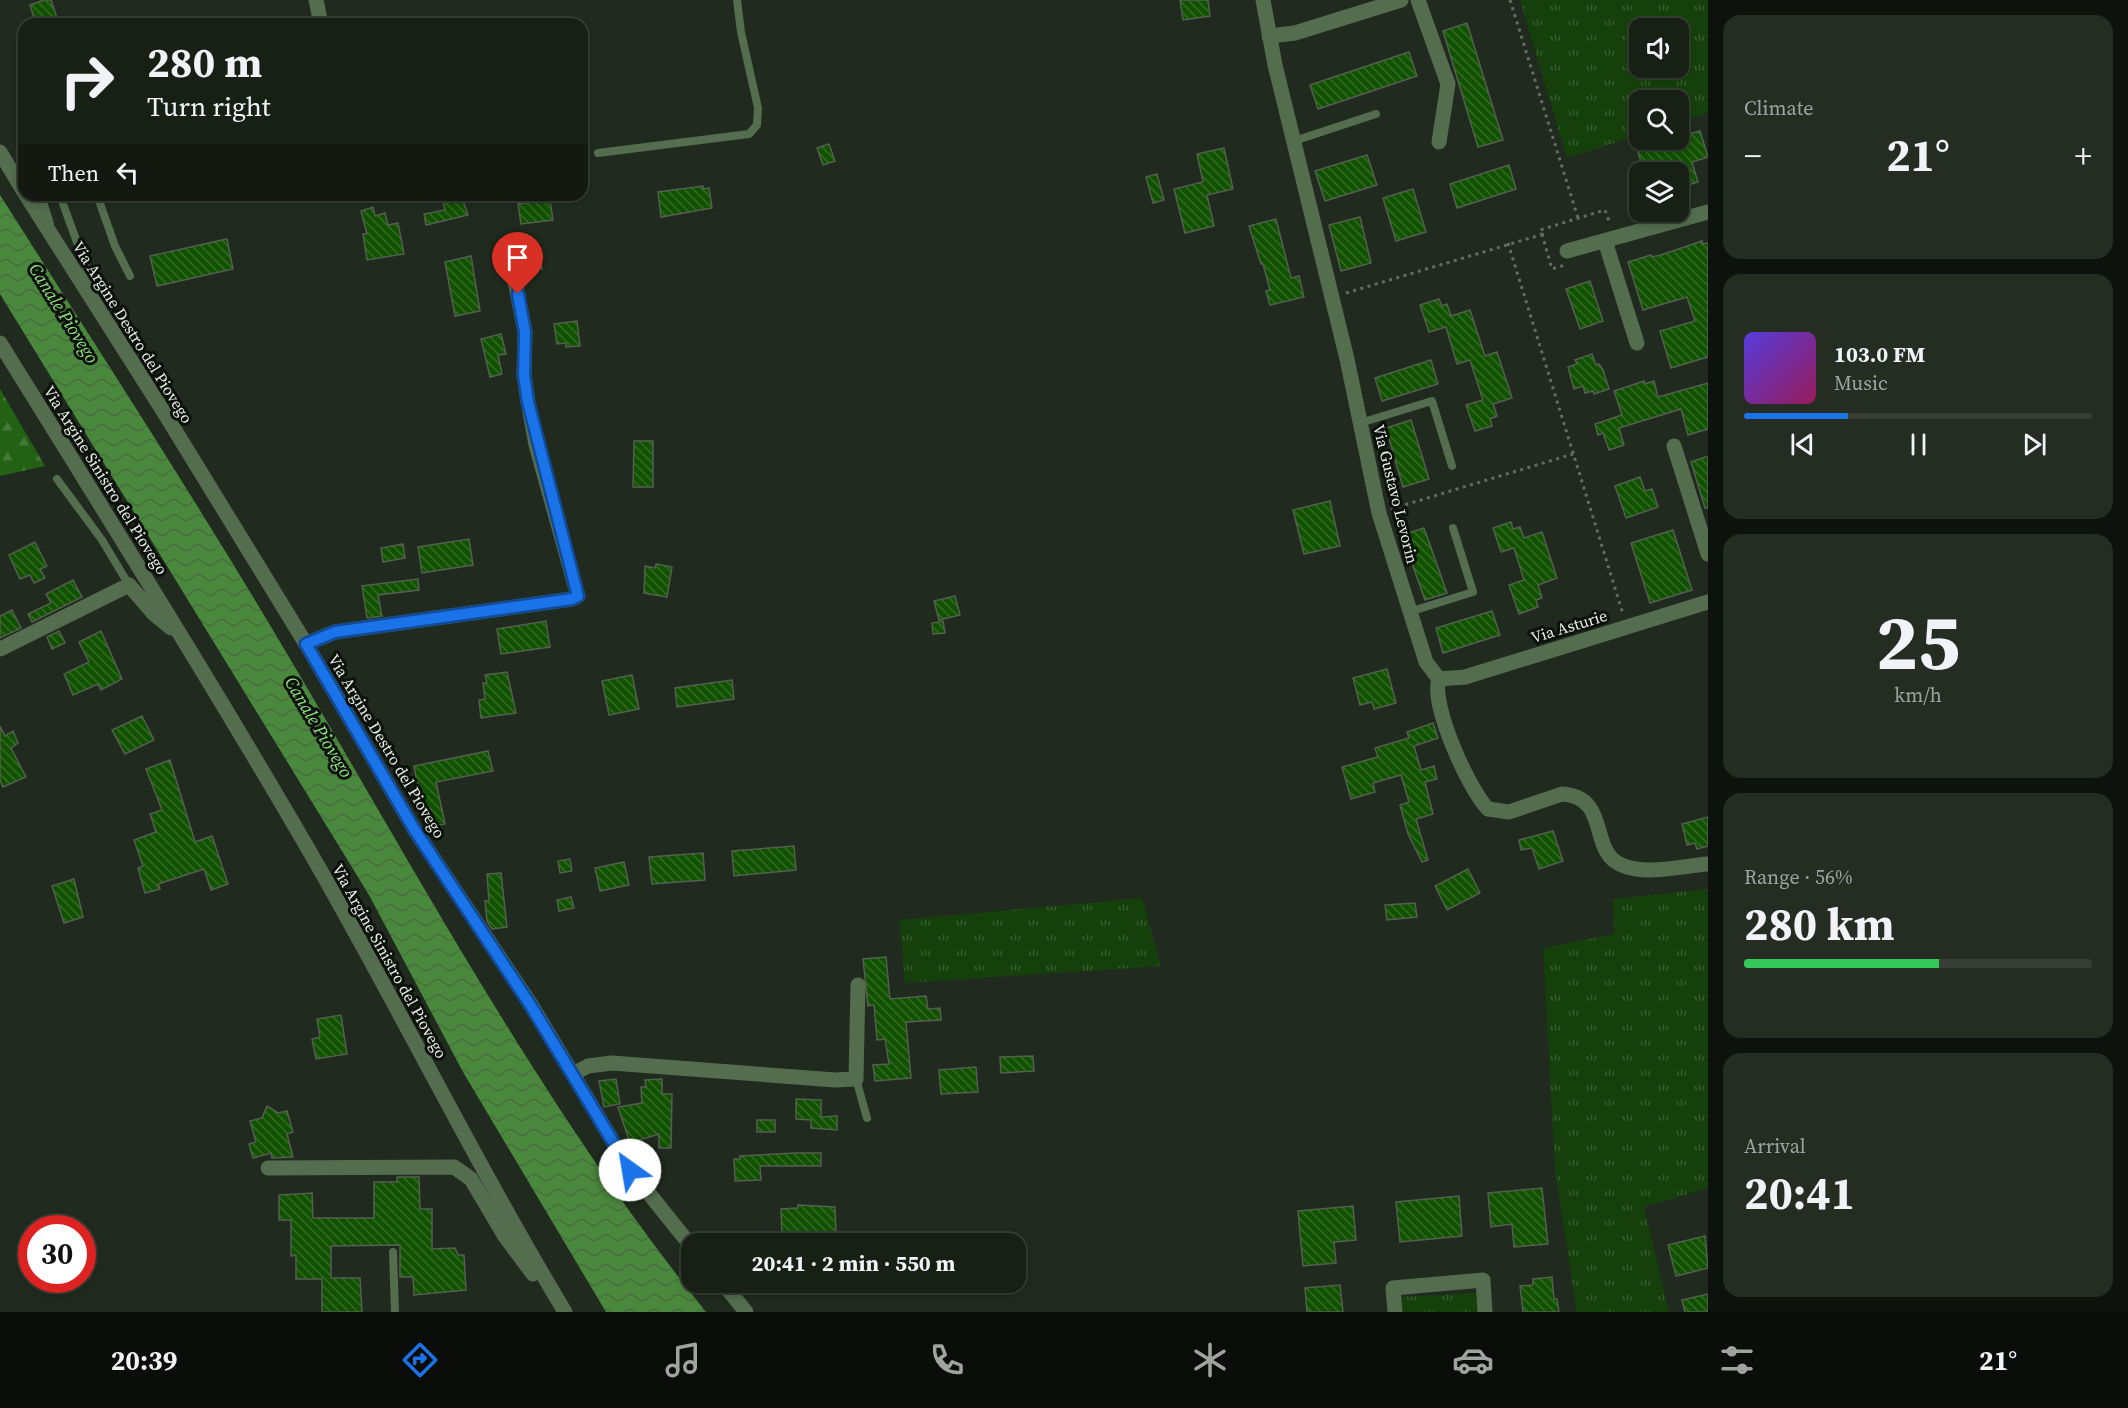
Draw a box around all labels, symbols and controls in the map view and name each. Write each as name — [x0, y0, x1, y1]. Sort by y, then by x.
map controls — [1629, 18, 1689, 222]
button: sound — [1629, 18, 1689, 78]
text: 280 m — [147, 33, 262, 91]
icon: right — [48, 42, 126, 120]
text: Turn right — [147, 88, 271, 125]
button: search — [1629, 90, 1689, 150]
text: Climate — [1744, 94, 1813, 122]
text: 21° — [1886, 124, 1950, 186]
text: − — [1744, 133, 1762, 178]
text: + — [2074, 133, 2092, 178]
icon: left — [111, 156, 144, 189]
text: Then — [48, 158, 99, 188]
button: layers — [1629, 162, 1689, 222]
pin — [492, 232, 543, 294]
street label: Via Argine Destro del Piovego — [68, 237, 198, 428]
icon: arrive — [501, 241, 534, 274]
water label: Canale Piovego — [23, 258, 105, 368]
text: 103.0 FM — [1834, 339, 1925, 369]
text: Music — [1834, 369, 1888, 397]
street label: Via Argine Sinistro del Piovego — [39, 381, 173, 579]
street label: Via Gustavo Levorin — [1368, 422, 1424, 566]
icon: previous — [1786, 428, 1819, 461]
icon: pause — [1902, 428, 1935, 461]
icon: next — [2018, 428, 2051, 461]
text: 25 — [1876, 588, 1960, 695]
street label: Via Asturie — [1528, 604, 1610, 648]
street label: Via Argine Destro del Piovego — [323, 650, 451, 842]
water label: Canale Piovego — [279, 672, 359, 782]
text: km/h — [1894, 681, 1942, 709]
street label: Via Argine Sinistro del Piovego — [327, 860, 453, 1062]
text: Range · 56% — [1744, 863, 1853, 891]
text: 280 km — [1744, 893, 1895, 955]
text: Arrival — [1744, 1132, 1806, 1160]
position arrow — [598, 1138, 662, 1202]
text: 20:41 — [1744, 1162, 1855, 1224]
speed limit sign: 30 — [18, 1215, 96, 1293]
text: 20:41 · 2 min · 550 m — [752, 1248, 955, 1278]
icon: directions — [399, 1339, 441, 1381]
icon: music — [662, 1339, 704, 1381]
icon: phone — [926, 1339, 968, 1381]
icon: climate — [1189, 1339, 1231, 1381]
icon: car — [1452, 1339, 1494, 1381]
icon: filters — [1716, 1339, 1758, 1381]
text: 20:39 — [111, 1342, 177, 1379]
text: 21° — [1979, 1342, 2017, 1379]

